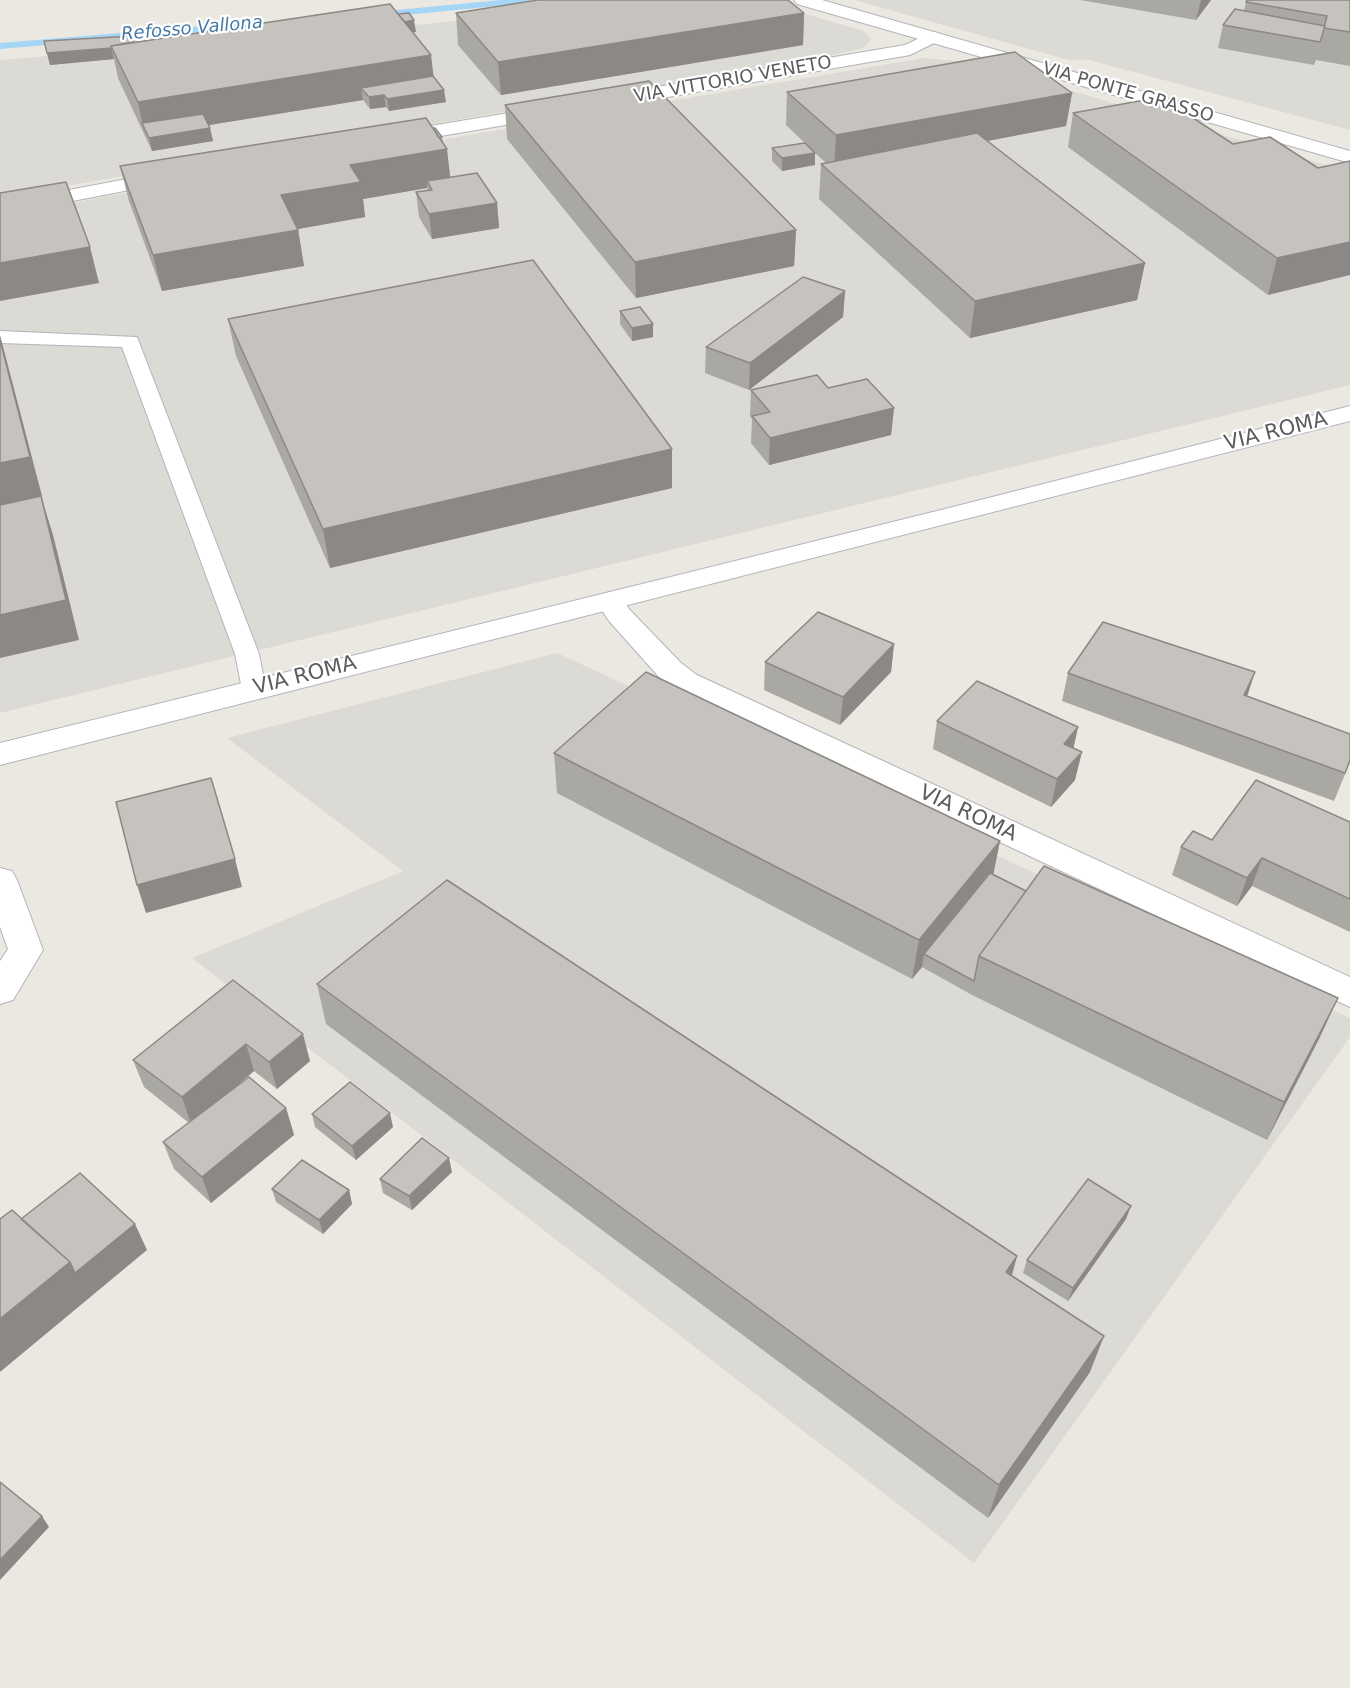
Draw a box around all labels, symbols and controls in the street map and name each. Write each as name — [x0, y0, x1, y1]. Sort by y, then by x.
water label: Refosso Vallona — [120, 12, 264, 46]
street label: VIA VITTORIO VENETO — [632, 52, 834, 108]
street label: VIA PONTE GRASSO — [1040, 58, 1216, 128]
street label: VIA ROMA — [1222, 407, 1330, 457]
street label: VIA ROMA — [251, 651, 359, 701]
street label: VIA ROMA — [915, 780, 1021, 848]

